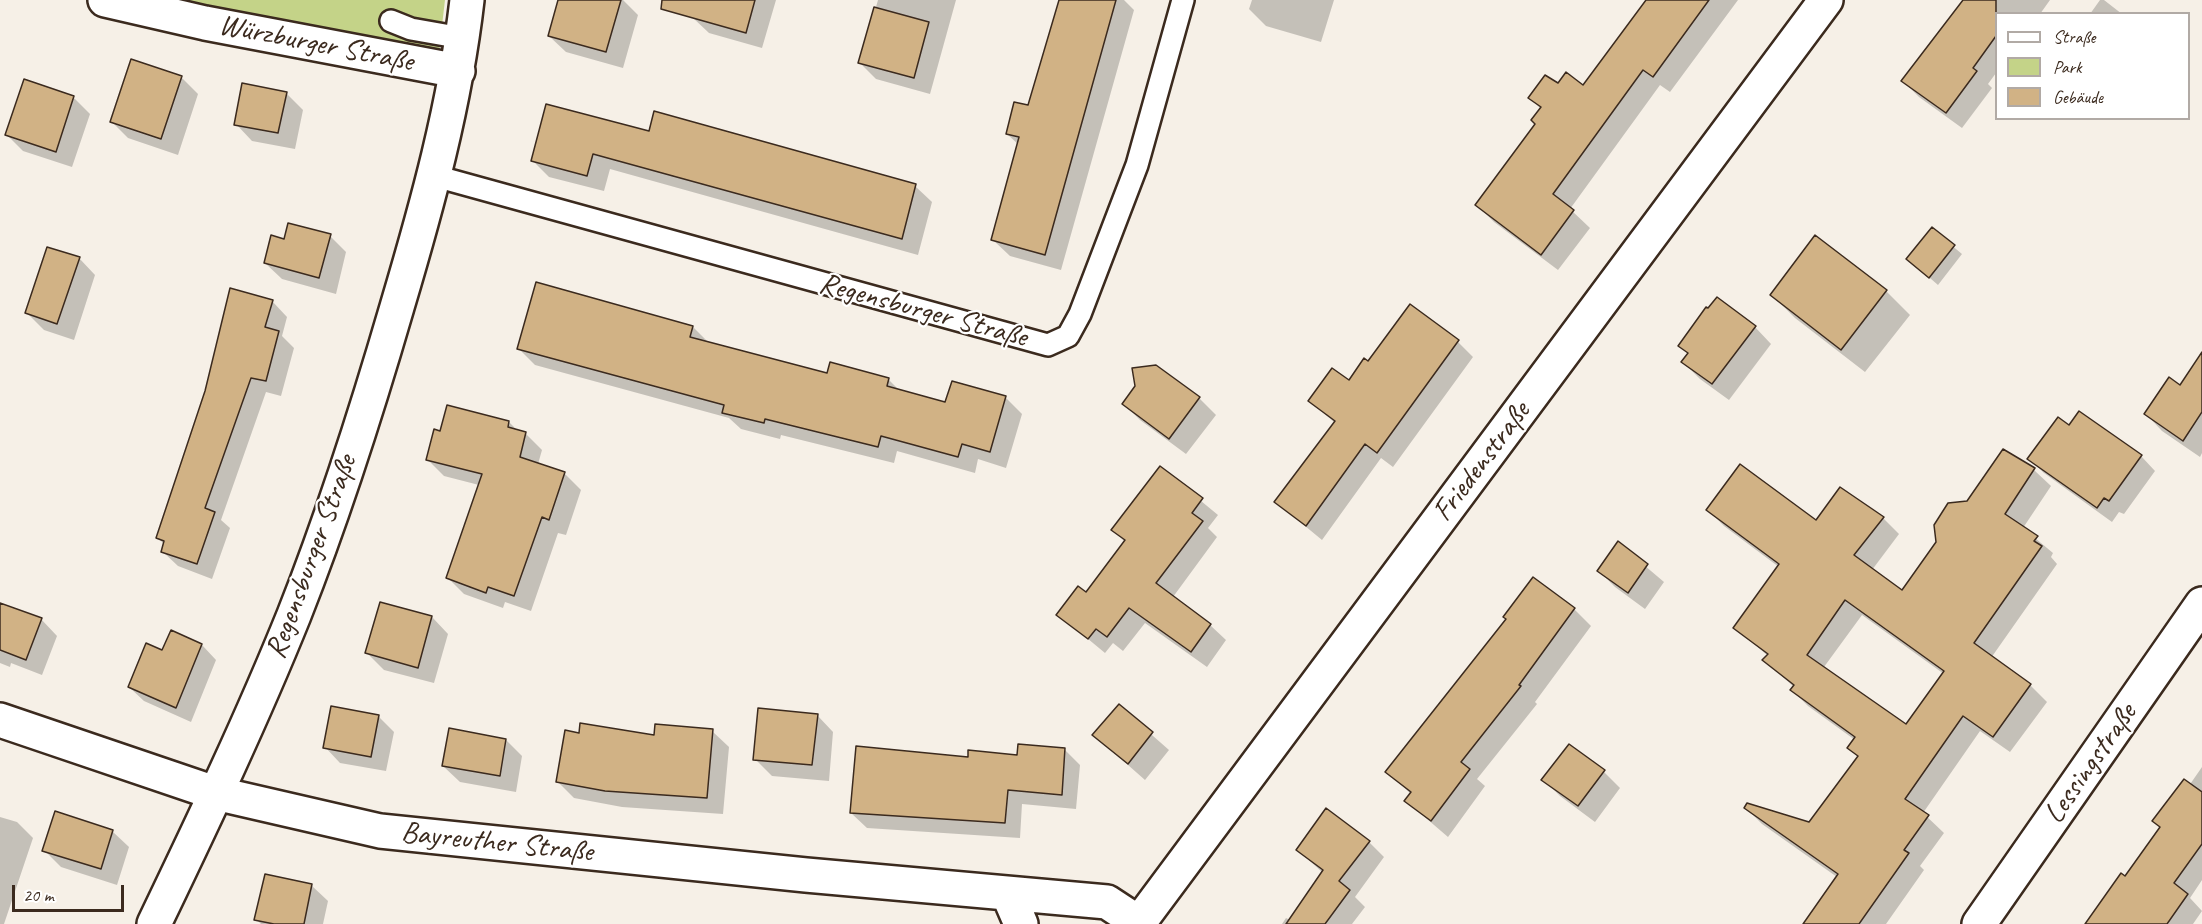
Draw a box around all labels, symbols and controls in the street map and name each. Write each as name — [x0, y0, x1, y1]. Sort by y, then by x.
street label: Würzburger Straße — [216, 8, 416, 80]
legend — [1995, 12, 2190, 120]
text: Straße — [2053, 26, 2095, 48]
text: Park — [2053, 56, 2082, 78]
text: Gebäude — [2053, 86, 2103, 108]
street label: Regensburger Straße — [815, 266, 1031, 356]
street label: Friedenstraße — [1425, 395, 1539, 529]
street label: Regensburger Straße — [259, 450, 365, 664]
street label: Lessingstraße — [2037, 697, 2145, 831]
street label: Bayreuther Straße — [399, 815, 595, 871]
scale bar — [15, 873, 128, 911]
text: 20 m — [23, 884, 54, 906]

